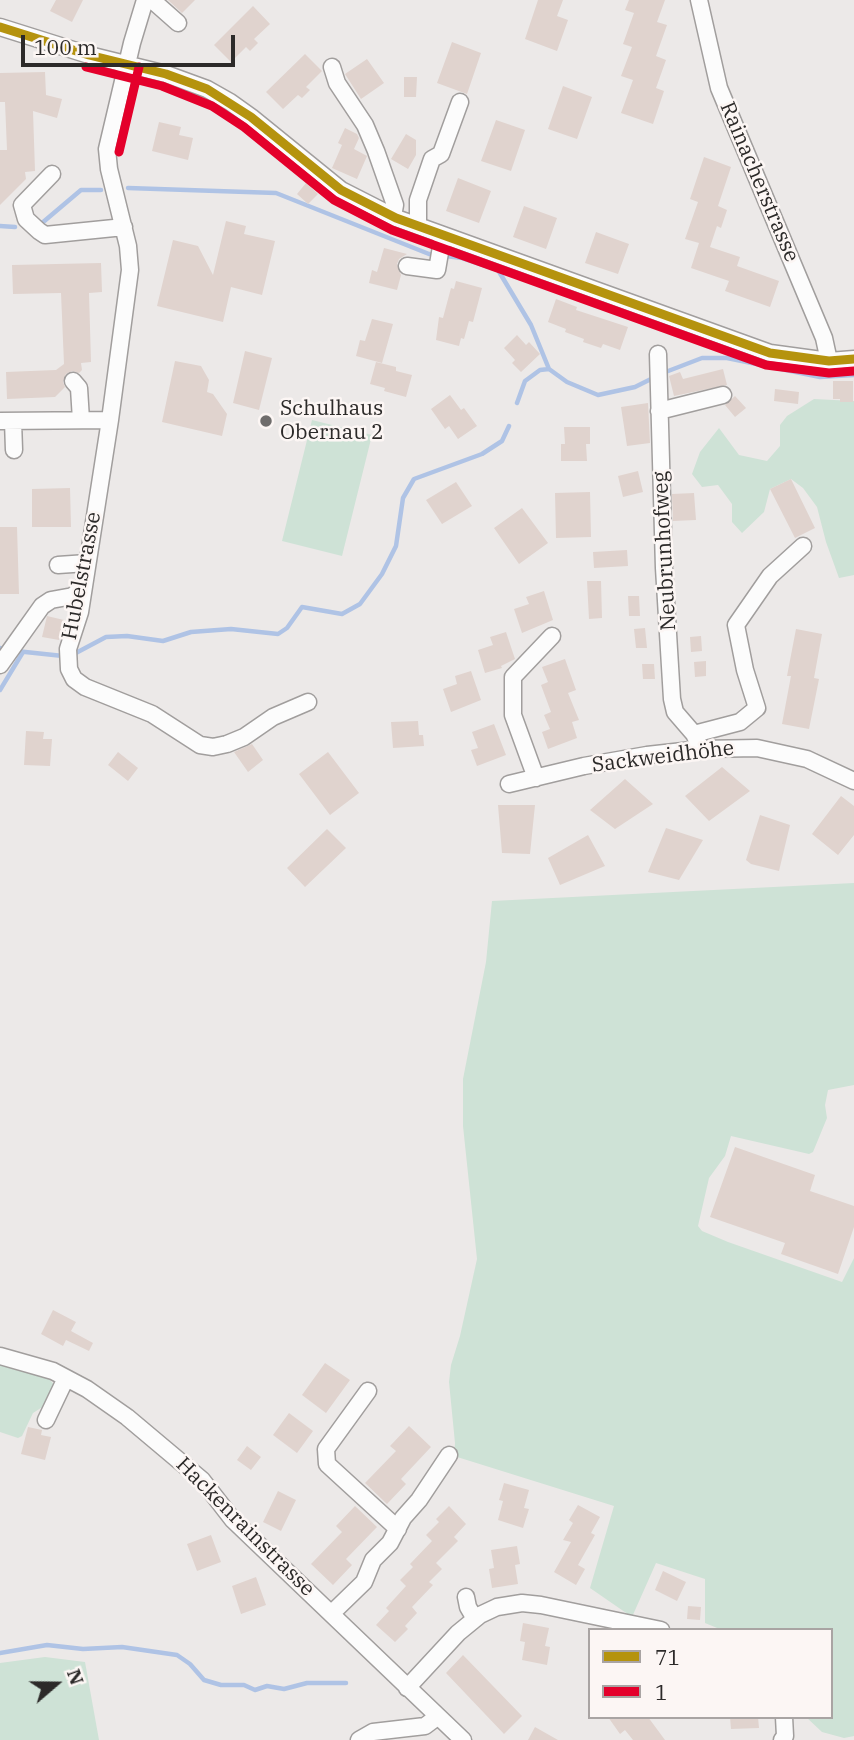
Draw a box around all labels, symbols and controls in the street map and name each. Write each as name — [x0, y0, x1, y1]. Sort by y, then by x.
scale bar — [24, 21, 238, 65]
text: 100 m — [34, 33, 97, 61]
street label: Rainacherstrasse — [714, 98, 804, 266]
place label: Schulhaus Obernau 2 — [280, 396, 384, 446]
marker: Schulhaus Obernau 2 — [258, 413, 274, 429]
street label: Neubrunhofweg — [648, 470, 682, 632]
street label: Hubelstrasse — [57, 510, 107, 642]
street label: Sackweidhöhe — [590, 736, 736, 778]
street label: Hackenrainstrasse — [170, 1452, 320, 1602]
legend — [588, 1628, 833, 1719]
text: 71 — [655, 1643, 680, 1671]
north arrow — [21, 1649, 91, 1719]
text: N — [62, 1666, 90, 1688]
text: 1 — [655, 1678, 668, 1706]

